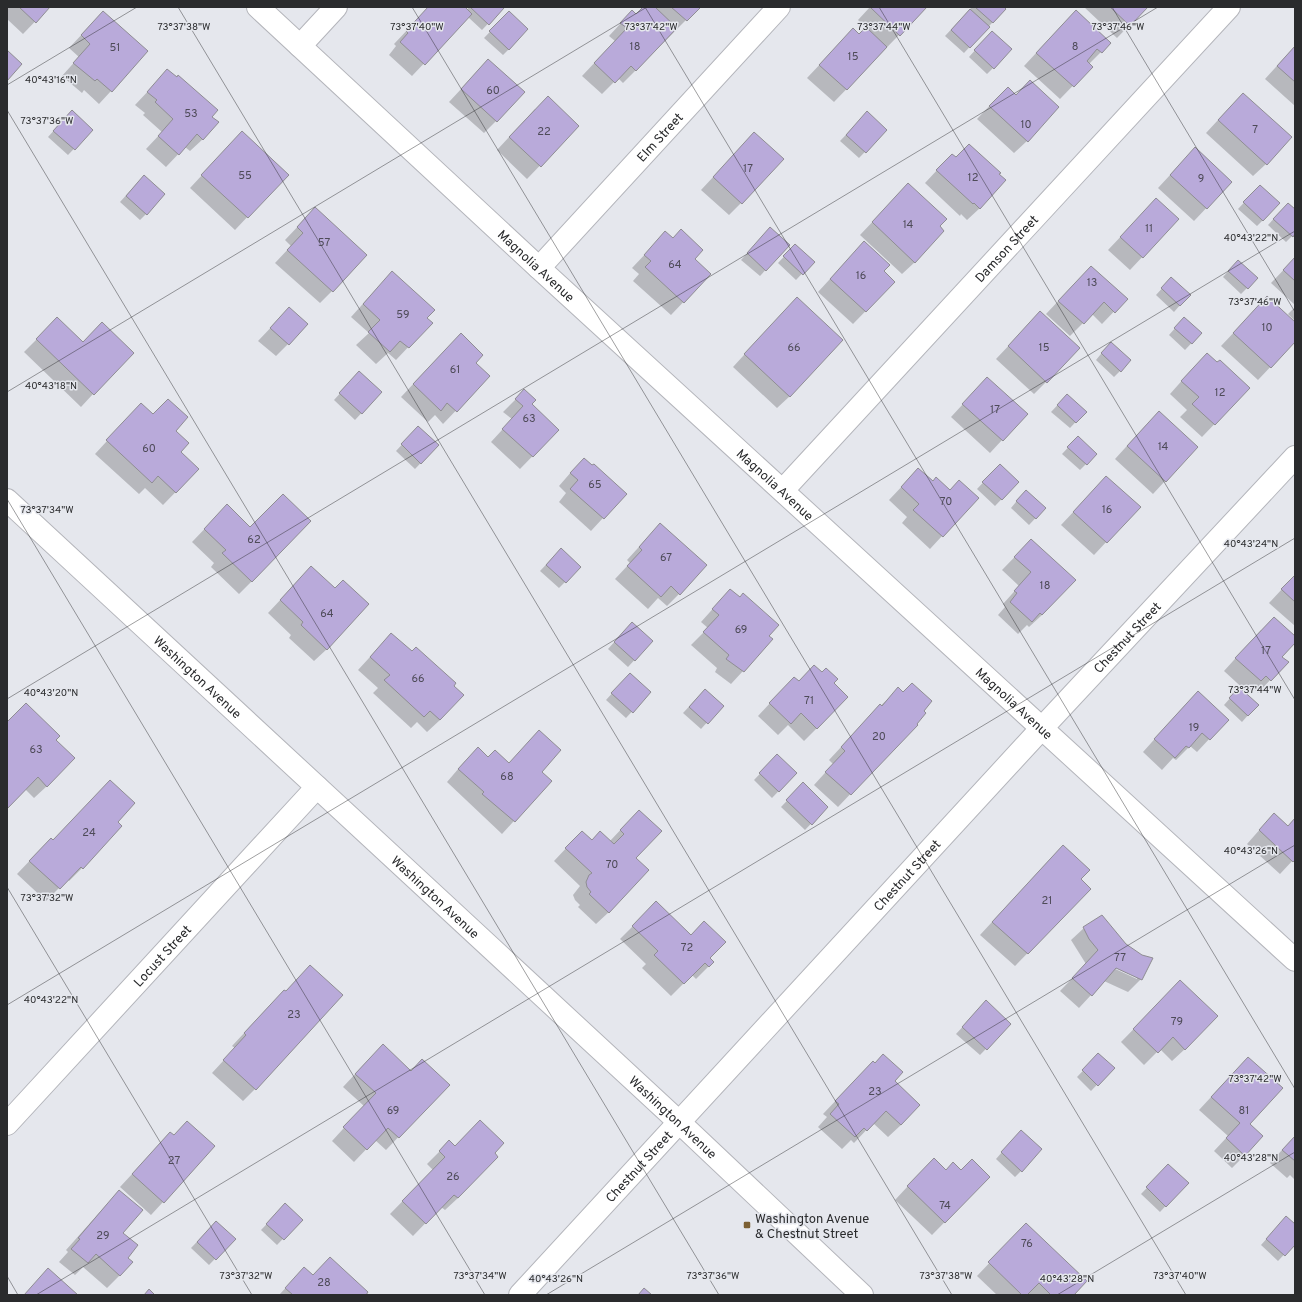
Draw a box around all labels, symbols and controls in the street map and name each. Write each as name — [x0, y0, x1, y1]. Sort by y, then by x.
text: 73°37'38"W — [157, 21, 211, 34]
text: 73°37'40"W — [390, 21, 444, 34]
text: 73°37'42"W — [624, 21, 678, 34]
text: 73°37'44"W — [857, 21, 911, 34]
text: 73°37'46"W — [1091, 21, 1145, 34]
house number: 18 — [630, 40, 640, 54]
house number: 8 — [1072, 40, 1078, 54]
house number: 51 — [110, 41, 120, 55]
house number: 15 — [848, 50, 859, 64]
text: 40°43'16"N — [25, 74, 77, 87]
house number: 60 — [486, 84, 500, 98]
house number: 53 — [184, 107, 198, 121]
street label: Elm Street — [634, 110, 688, 166]
text: 73°37'36"W — [21, 115, 73, 128]
house number: 10 — [1020, 118, 1032, 132]
house number: 7 — [1252, 123, 1258, 137]
house number: 22 — [537, 125, 551, 139]
house number: 17 — [743, 162, 753, 176]
house number: 55 — [238, 169, 252, 183]
house number: 12 — [968, 171, 978, 185]
house number: 9 — [1198, 172, 1204, 186]
street label: Damson Street — [973, 213, 1043, 287]
house number: 14 — [903, 218, 914, 232]
house number: 11 — [1145, 222, 1153, 236]
street label: Magnolia Avenue — [493, 228, 577, 306]
text: 40°43'22"N — [1224, 232, 1278, 245]
house number: 57 — [318, 236, 330, 250]
house number: 64 — [668, 258, 682, 272]
house number: 16 — [856, 269, 866, 283]
house number: 13 — [1087, 276, 1097, 290]
text: 73°37'46"W — [1228, 296, 1282, 309]
house number: 59 — [396, 308, 410, 322]
house number: 10 — [1261, 321, 1273, 335]
house number: 66 — [787, 341, 801, 355]
house number: 15 — [1039, 341, 1050, 355]
house number: 61 — [450, 363, 460, 377]
text: 40°43'18"N — [25, 380, 77, 393]
house number: 12 — [1215, 386, 1225, 400]
house number: 17 — [990, 403, 1000, 417]
house number: 63 — [522, 412, 536, 426]
house number: 14 — [1158, 440, 1169, 454]
house number: 60 — [142, 442, 156, 456]
street label: Magnolia Avenue — [732, 447, 816, 525]
house number: 65 — [588, 478, 602, 492]
house number: 70 — [940, 495, 952, 509]
house number: 16 — [1102, 503, 1112, 517]
text: 73°37'34"W — [20, 504, 74, 517]
house number: 62 — [247, 533, 261, 547]
text: 40°43'24"N — [1224, 538, 1278, 551]
house number: 67 — [660, 551, 672, 565]
house number: 18 — [1040, 579, 1050, 593]
street label: Chestnut Street — [1091, 599, 1165, 677]
house number: 64 — [320, 607, 334, 621]
house number: 69 — [735, 623, 747, 637]
street label: Washington Avenue — [149, 633, 244, 723]
house number: 17 — [1261, 644, 1271, 658]
street label: Magnolia Avenue — [971, 665, 1055, 744]
house number: 66 — [411, 672, 425, 686]
text: 73°37'44"W — [1228, 684, 1282, 697]
text: 40°43'20"N — [24, 687, 78, 700]
house number: 71 — [804, 694, 814, 708]
house number: 19 — [1189, 721, 1199, 735]
house number: 20 — [872, 730, 886, 744]
house number: 63 — [29, 743, 43, 757]
house number: 68 — [500, 770, 514, 784]
house number: 24 — [82, 826, 96, 840]
street label: Chestnut Street — [871, 837, 945, 915]
text: 40°43'26"N — [1224, 845, 1278, 858]
street label: Washington Avenue — [387, 853, 482, 943]
house number: 70 — [606, 858, 618, 872]
text: 73°37'32"W — [21, 892, 73, 905]
house number: 21 — [1042, 894, 1052, 908]
street label: Locust Street — [131, 923, 196, 991]
house number: 72 — [681, 941, 693, 955]
house number: 77 — [1114, 951, 1126, 965]
text: 40°43'22"N — [24, 994, 78, 1007]
house number: 23 — [287, 1008, 301, 1022]
house number: 79 — [1171, 1015, 1183, 1029]
text: 73°37'42"W — [1228, 1073, 1282, 1086]
street label: Washington Avenue — [625, 1074, 719, 1163]
house number: 23 — [868, 1085, 882, 1099]
house number: 69 — [387, 1104, 399, 1118]
house number: 81 — [1239, 1104, 1249, 1118]
street label: Chestnut Street — [603, 1128, 677, 1207]
text: 40°43'28"N — [1224, 1152, 1278, 1165]
house number: 27 — [168, 1154, 180, 1168]
house number: 26 — [446, 1170, 460, 1184]
house number: 74 — [939, 1199, 951, 1213]
place label: Washington Avenue & Chestnut Street — [755, 1212, 869, 1243]
marker: Washington Avenue & Chestnut Street — [742, 1220, 752, 1230]
house number: 29 — [96, 1229, 110, 1243]
house number: 76 — [1021, 1237, 1033, 1251]
text: 73°37'32"W — [220, 1270, 272, 1283]
text: 73°37'34"W — [453, 1270, 507, 1283]
text: 73°37'36"W — [687, 1270, 739, 1283]
text: 73°37'38"W — [919, 1270, 973, 1283]
text: 73°37'40"W — [1153, 1270, 1207, 1283]
text: 40°43'26"N — [529, 1273, 583, 1286]
text: 40°43'28"N — [1040, 1273, 1094, 1286]
house number: 28 — [317, 1276, 331, 1290]

